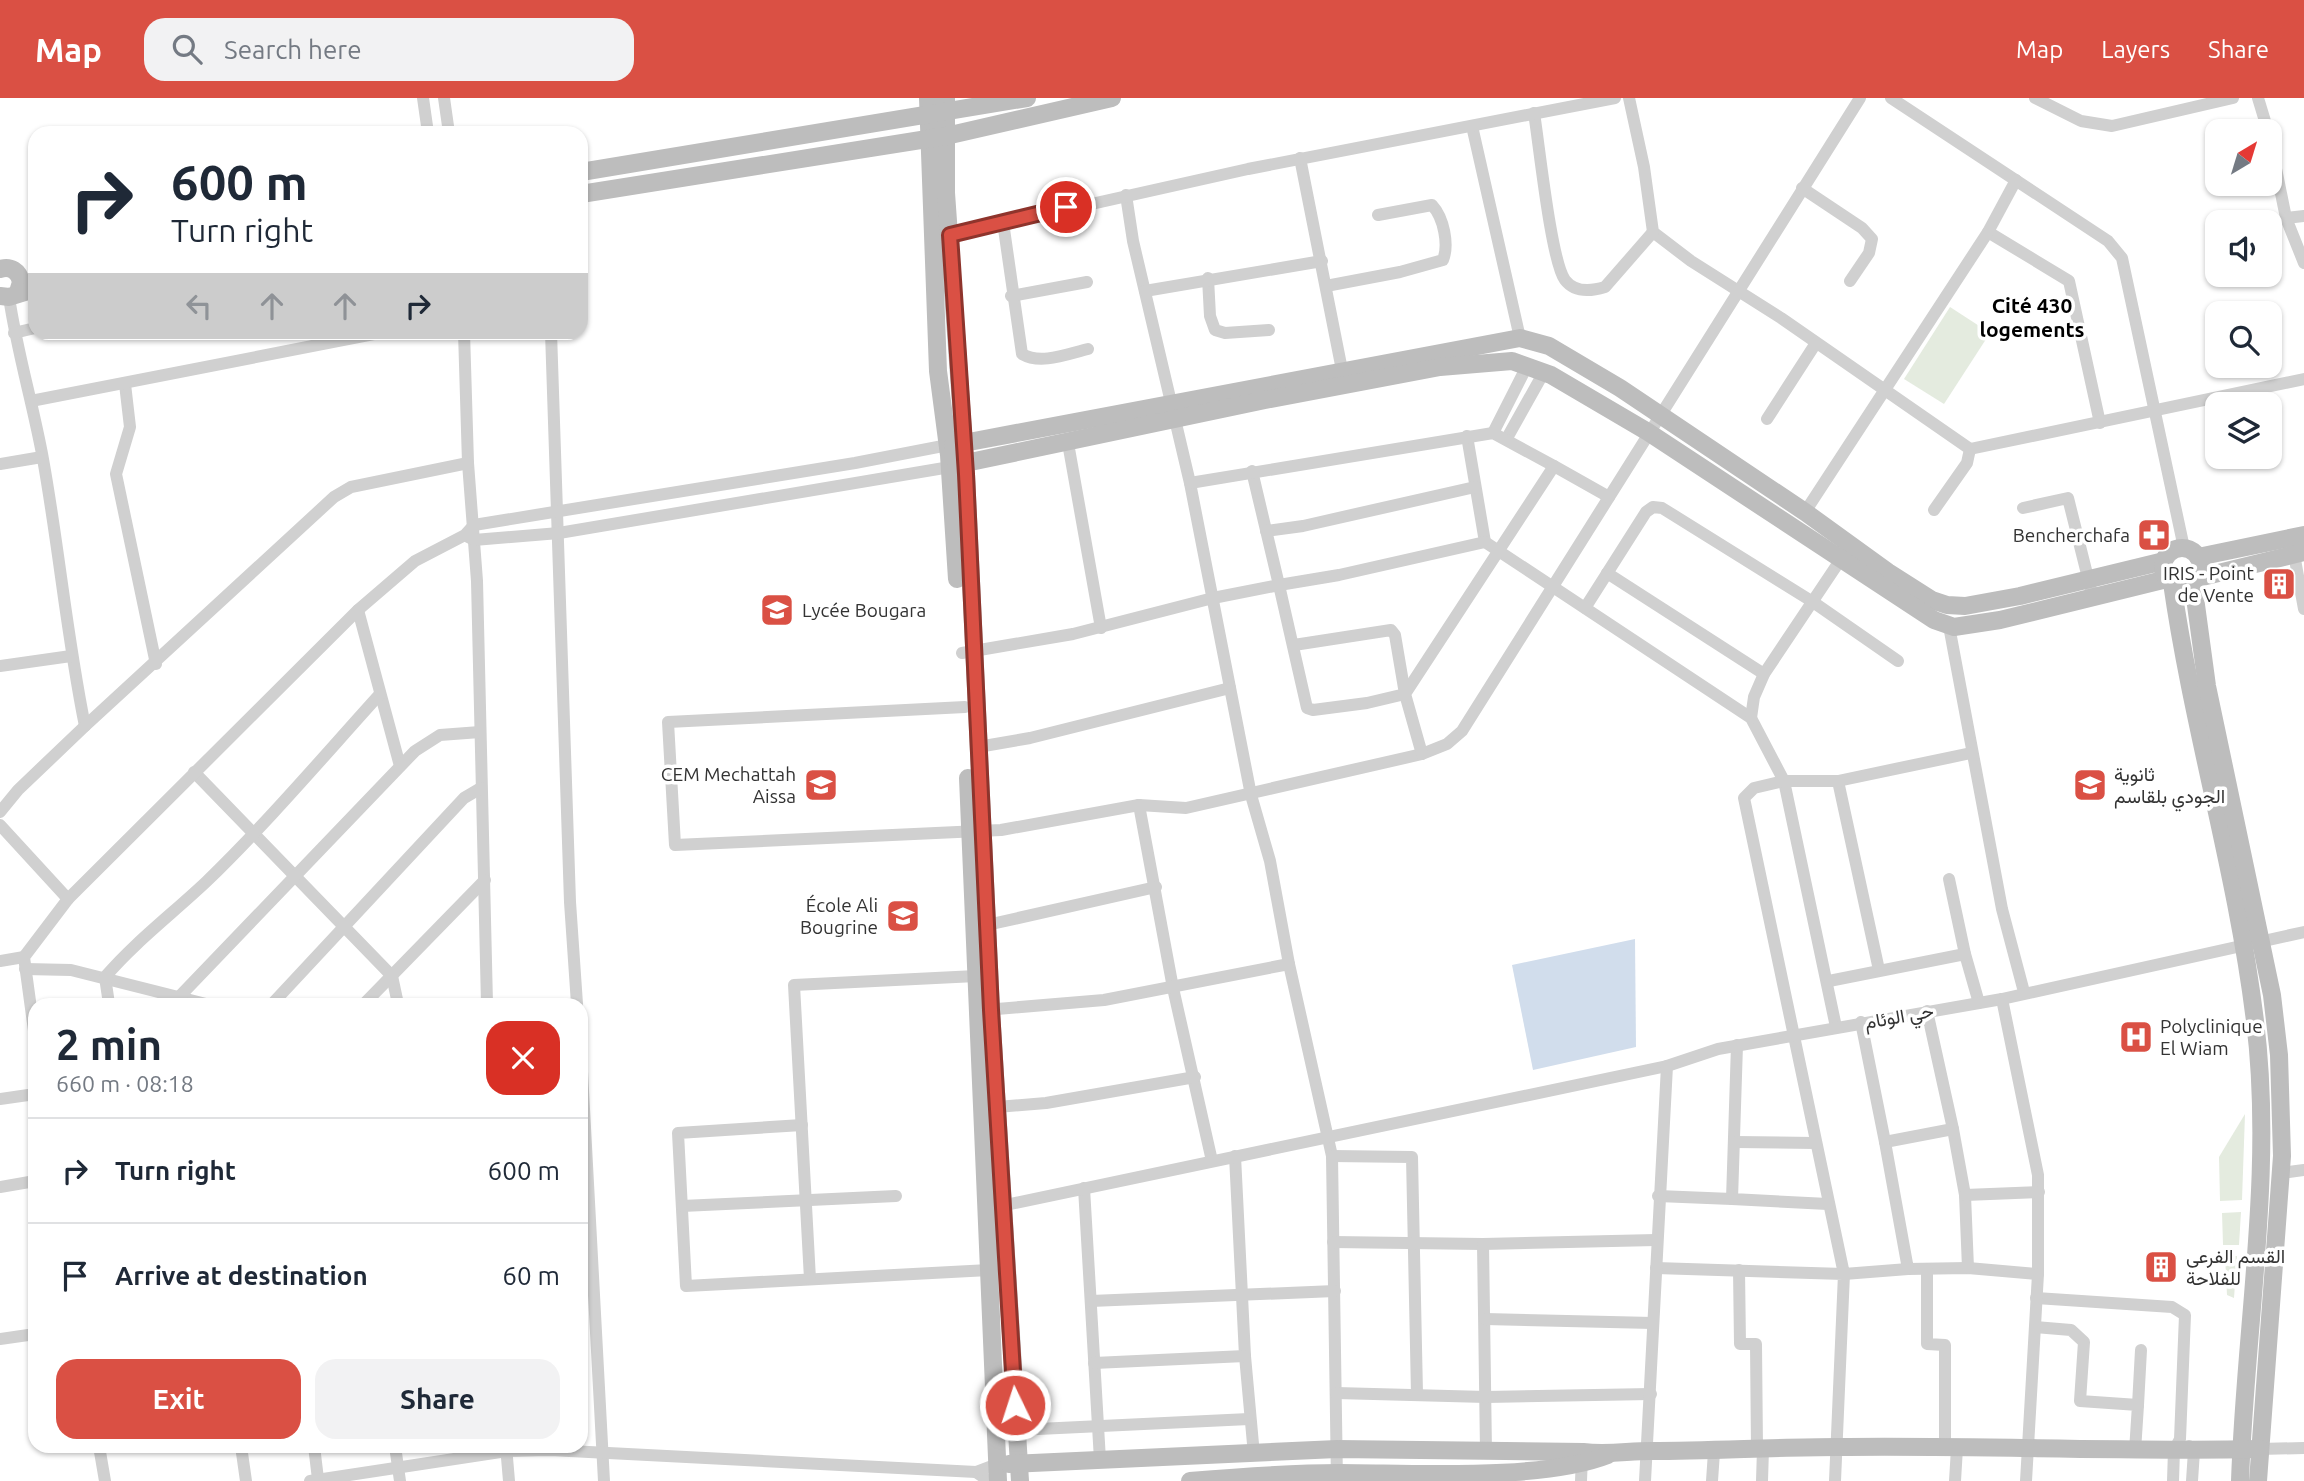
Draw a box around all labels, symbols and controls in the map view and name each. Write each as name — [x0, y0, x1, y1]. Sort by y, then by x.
search box — [144, 18, 634, 81]
icon: search — [168, 30, 206, 68]
text: Map — [35, 31, 102, 68]
text: Search here — [224, 35, 362, 64]
text: Map — [2016, 36, 2063, 63]
text: Layers — [2101, 36, 2170, 63]
text: Share — [2208, 36, 2269, 63]
north arrow — [2205, 119, 2282, 196]
map controls — [2205, 119, 2282, 469]
icon: right — [56, 154, 147, 245]
text: 600 m — [171, 154, 308, 209]
pin — [1036, 177, 1096, 237]
icon: arrive — [1047, 188, 1085, 226]
button: sound — [2205, 210, 2282, 287]
text: Turn right — [171, 212, 313, 248]
icon: left — [180, 287, 218, 325]
icon: ahead — [253, 287, 291, 325]
icon: ahead — [326, 287, 364, 325]
icon: right — [399, 287, 437, 325]
district label: Cité 430 logements — [1980, 293, 2085, 341]
button: search — [2205, 301, 2282, 378]
button: layers — [2205, 392, 2282, 469]
pharmacy icon: Bencherchafa — [2135, 516, 2173, 554]
place label: Bencherchafa — [2013, 524, 2130, 546]
place label: IRIS - Point de Vente — [2163, 562, 2255, 606]
building icon: IRIS - Point de Vente — [2260, 565, 2298, 603]
school or university icon: Lycée Bougara — [758, 591, 796, 629]
place label: Lycée Bougara — [802, 599, 926, 621]
place label: CEM Mechattah Aissa — [661, 763, 796, 807]
place label: ثانوية الجودي بلقاسم — [2114, 763, 2225, 812]
school or university icon: CEM Mechattah Aissa — [802, 766, 840, 804]
school or university icon: ثانوية الجودي بلقاسم — [2071, 766, 2109, 804]
place label: École Ali Bougrine — [800, 894, 878, 938]
school or university icon: École Ali Bougrine — [884, 897, 922, 935]
street label: حي الوئام — [1863, 999, 1936, 1038]
place label: Polyclinique El Wiam — [2160, 1015, 2263, 1059]
hospital icon: Polyclinique El Wiam — [2117, 1018, 2155, 1056]
text: 2 min — [56, 1021, 162, 1068]
button: close — [486, 1021, 560, 1095]
text: 660 m · 08:18 — [56, 1071, 194, 1096]
icon: right — [56, 1152, 94, 1190]
text: Turn right — [115, 1156, 236, 1185]
text: 600 m — [488, 1156, 560, 1185]
place label: القسم الفرعي للفلاحة — [2186, 1245, 2285, 1289]
building icon: القسم الفرعي للفلاحة — [2142, 1248, 2180, 1286]
icon: arrive — [56, 1257, 94, 1295]
text: Arrive at destination — [115, 1261, 368, 1290]
text: 60 m — [502, 1261, 560, 1290]
button: Exit — [56, 1359, 301, 1439]
button: Share — [315, 1359, 560, 1439]
position arrow — [978, 1368, 1052, 1442]

